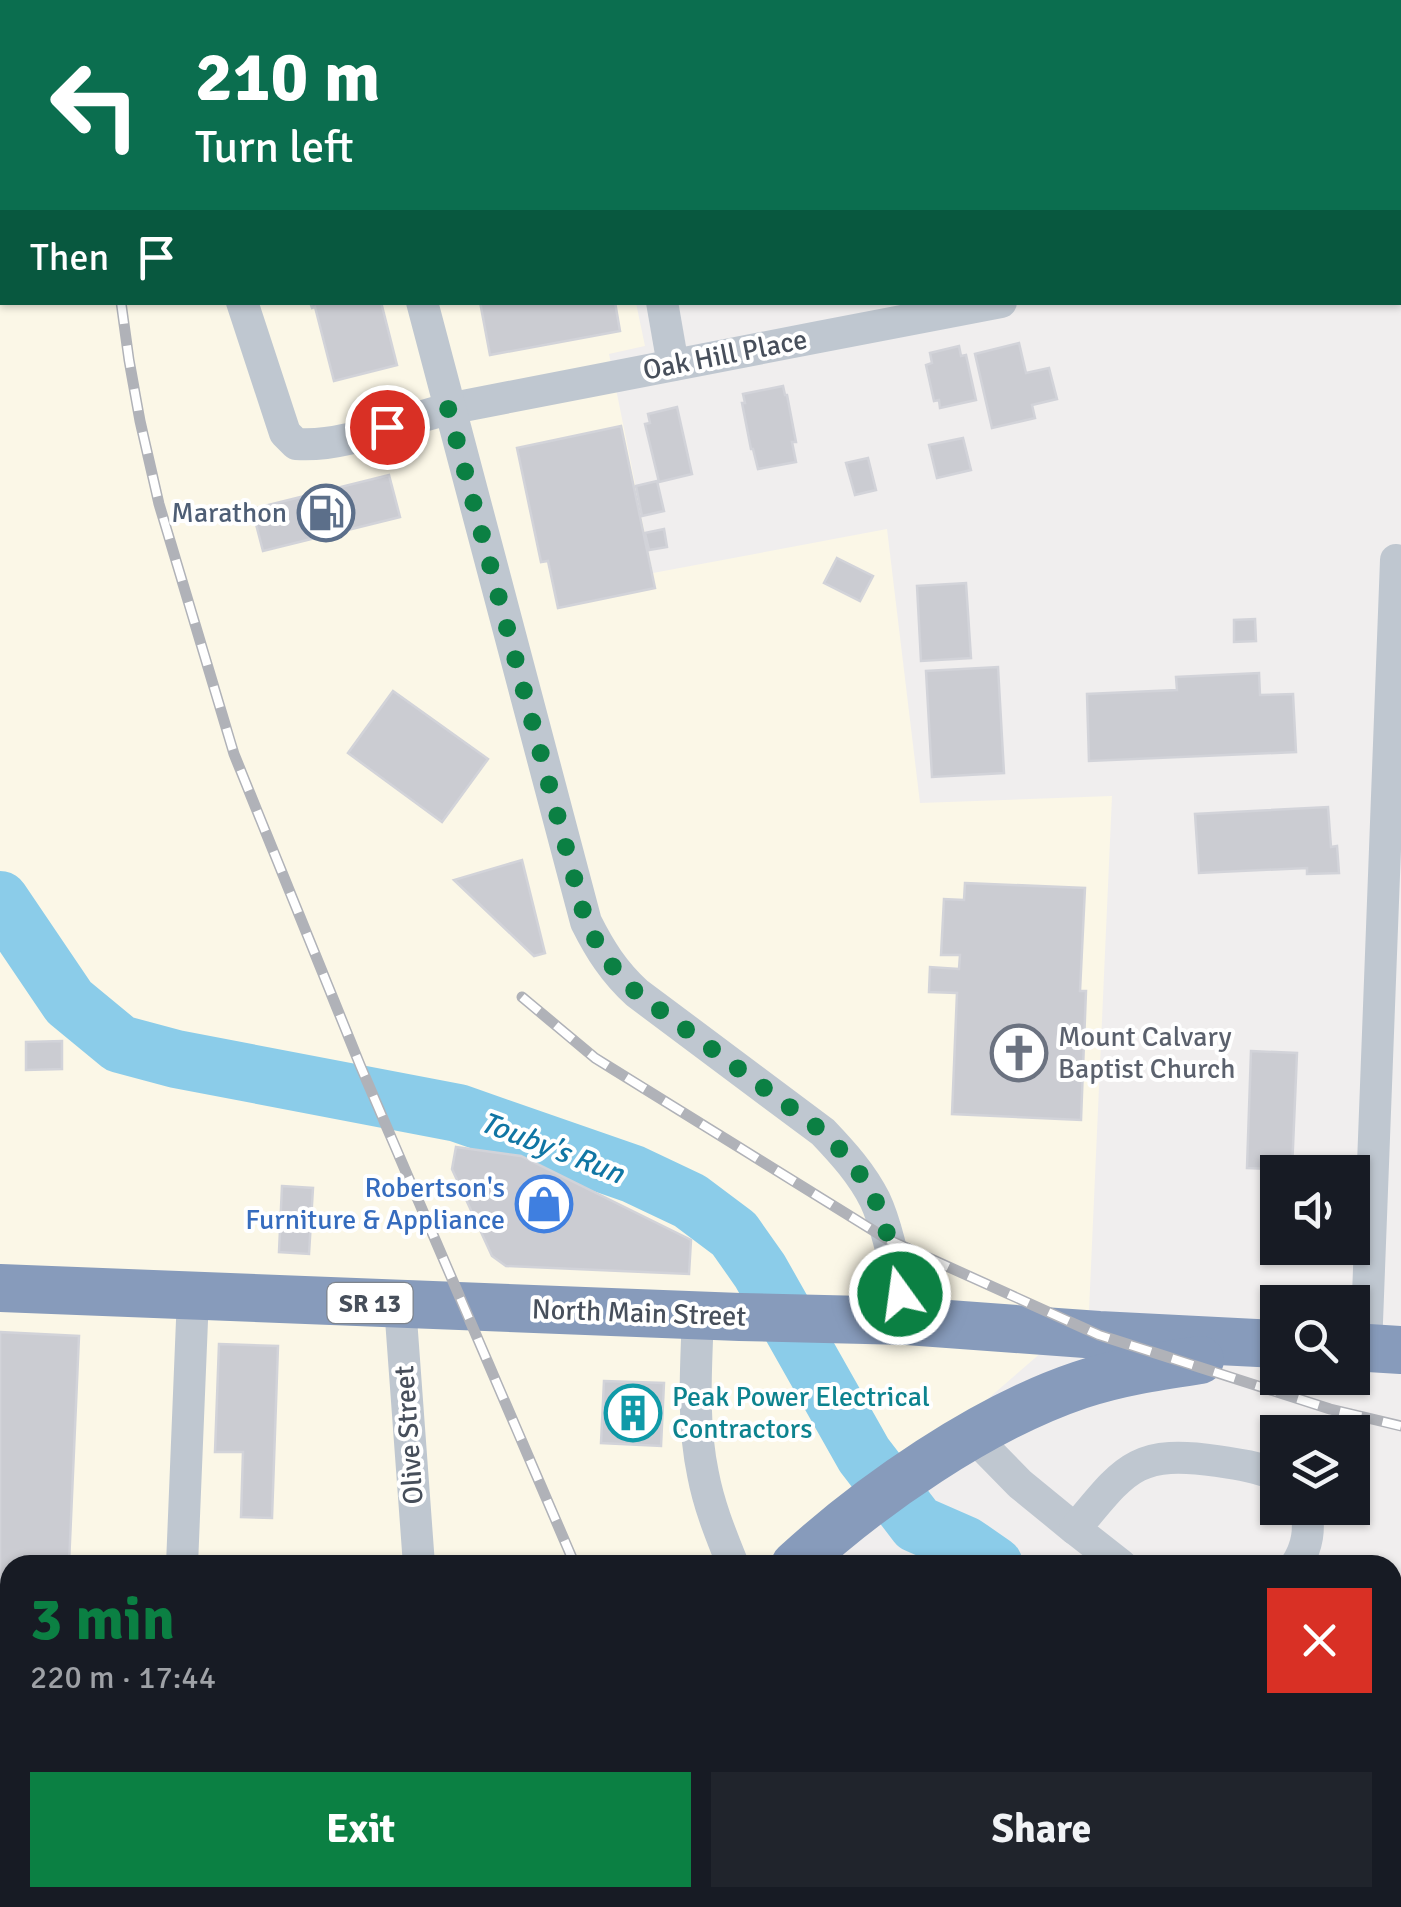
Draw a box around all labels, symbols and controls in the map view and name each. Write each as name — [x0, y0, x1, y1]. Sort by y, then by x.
text: 210 m — [195, 34, 380, 120]
icon: left — [30, 40, 160, 170]
text: Turn left — [195, 120, 354, 175]
icon: arrive — [129, 230, 184, 285]
text: Then — [30, 234, 109, 281]
street label: Oak Hill Place — [640, 322, 810, 388]
pin — [345, 385, 430, 470]
icon: arrive — [360, 400, 415, 455]
fuel station icon: Marathon — [296, 483, 356, 543]
place label: Marathon — [171, 496, 287, 530]
place label: Mount Calvary Baptist Church — [1058, 1020, 1235, 1086]
church icon: Mount Calvary Baptist Church — [989, 1023, 1049, 1083]
water label: Touby's Run — [475, 1104, 630, 1193]
map controls — [1260, 1155, 1370, 1525]
button: sound — [1260, 1155, 1370, 1265]
place label: Robertson's Furniture & Appliance — [245, 1171, 505, 1237]
shop icon: Robertson's Furniture & Appliance — [514, 1174, 574, 1234]
position arrow — [848, 1242, 952, 1346]
road number: SR 13 — [328, 1283, 412, 1323]
button: search — [1260, 1285, 1370, 1395]
street label: North Main Street — [531, 1292, 747, 1334]
street label: Olive Street — [387, 1364, 431, 1506]
place label: Peak Power Electrical Contractors — [672, 1380, 930, 1446]
building icon: Peak Power Electrical Contractors — [603, 1383, 663, 1443]
button: layers — [1260, 1415, 1370, 1525]
text: 3 min — [30, 1583, 175, 1657]
button: close — [1267, 1588, 1372, 1693]
text: 220 m · 17:44 — [30, 1658, 216, 1697]
button: Exit — [30, 1772, 691, 1887]
button: Share — [711, 1772, 1372, 1887]

